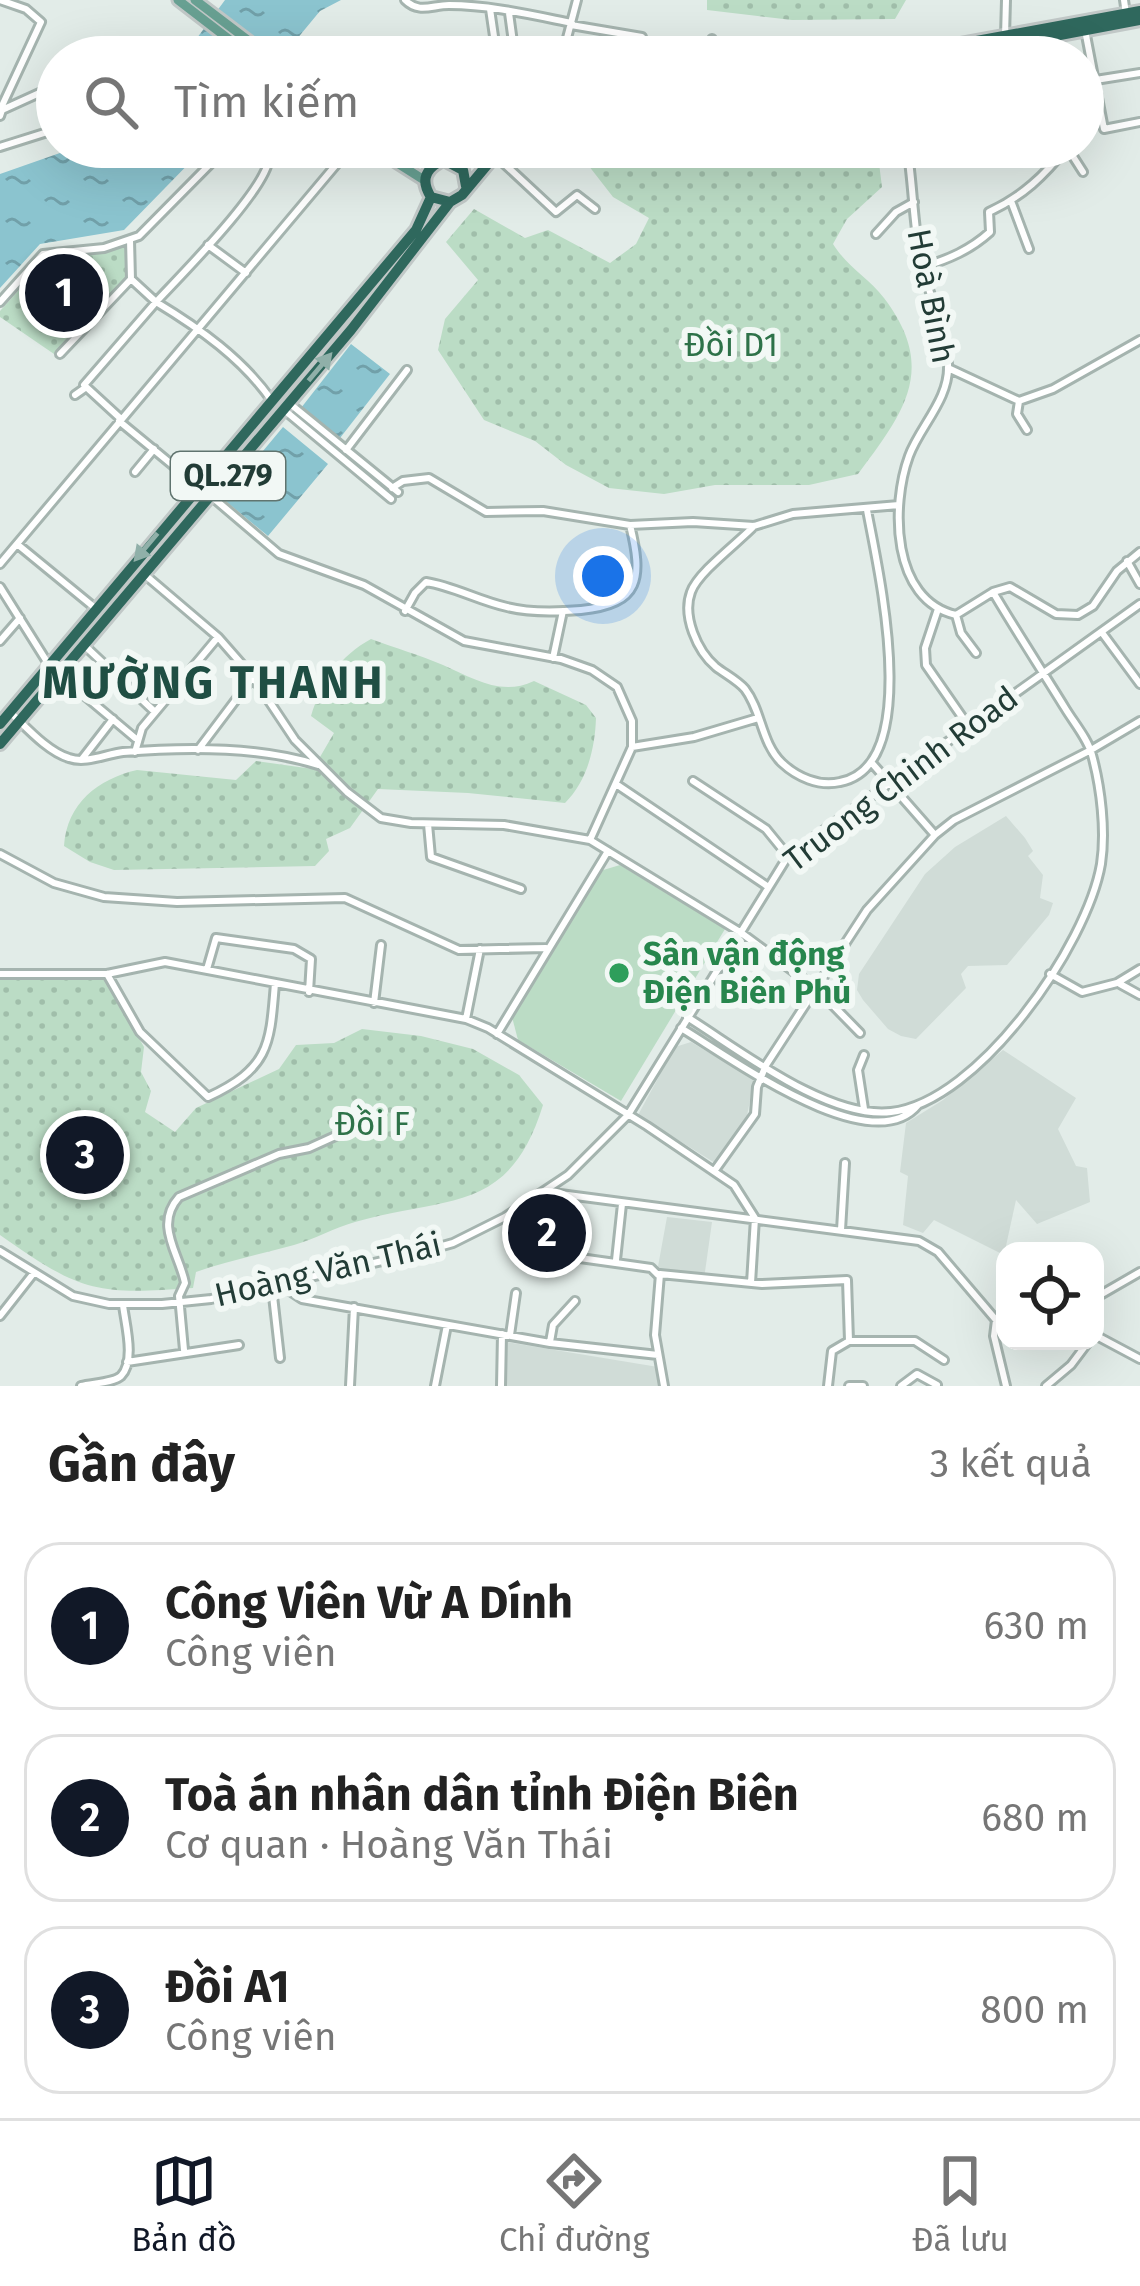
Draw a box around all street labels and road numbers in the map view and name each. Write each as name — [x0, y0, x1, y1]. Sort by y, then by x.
street label: Hoà Bình — [898, 225, 964, 367]
road number: QL.279 — [171, 452, 285, 500]
street label: Truong Chinh Road — [776, 678, 1026, 880]
street label: Hoàng Văn Thái — [211, 1224, 445, 1316]

